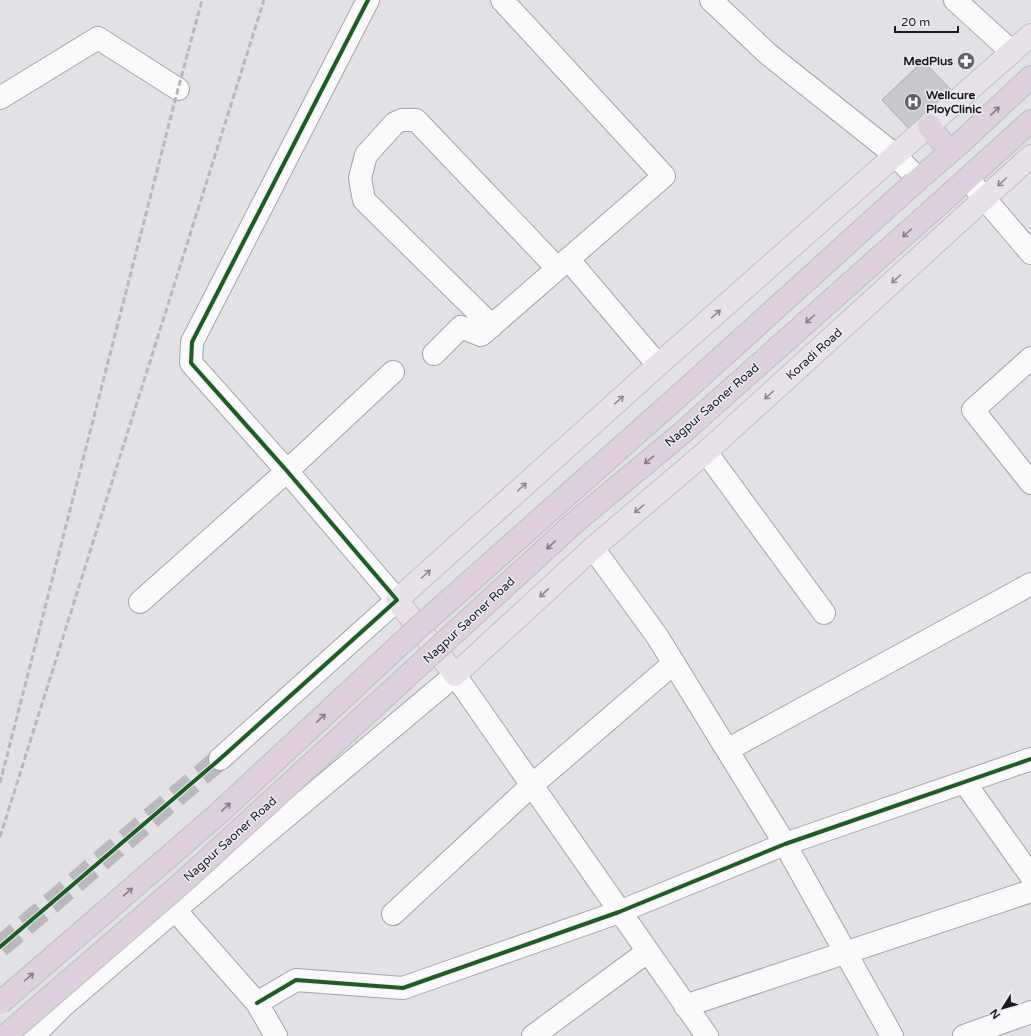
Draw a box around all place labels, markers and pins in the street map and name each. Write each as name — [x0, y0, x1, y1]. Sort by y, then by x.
pharmacy icon: MedPlus — [956, 51, 976, 71]
place label: MedPlus — [903, 54, 953, 68]
place label: Wellcure PloyClinic — [926, 88, 982, 117]
hospital icon: Wellcure PloyClinic — [903, 92, 923, 112]

